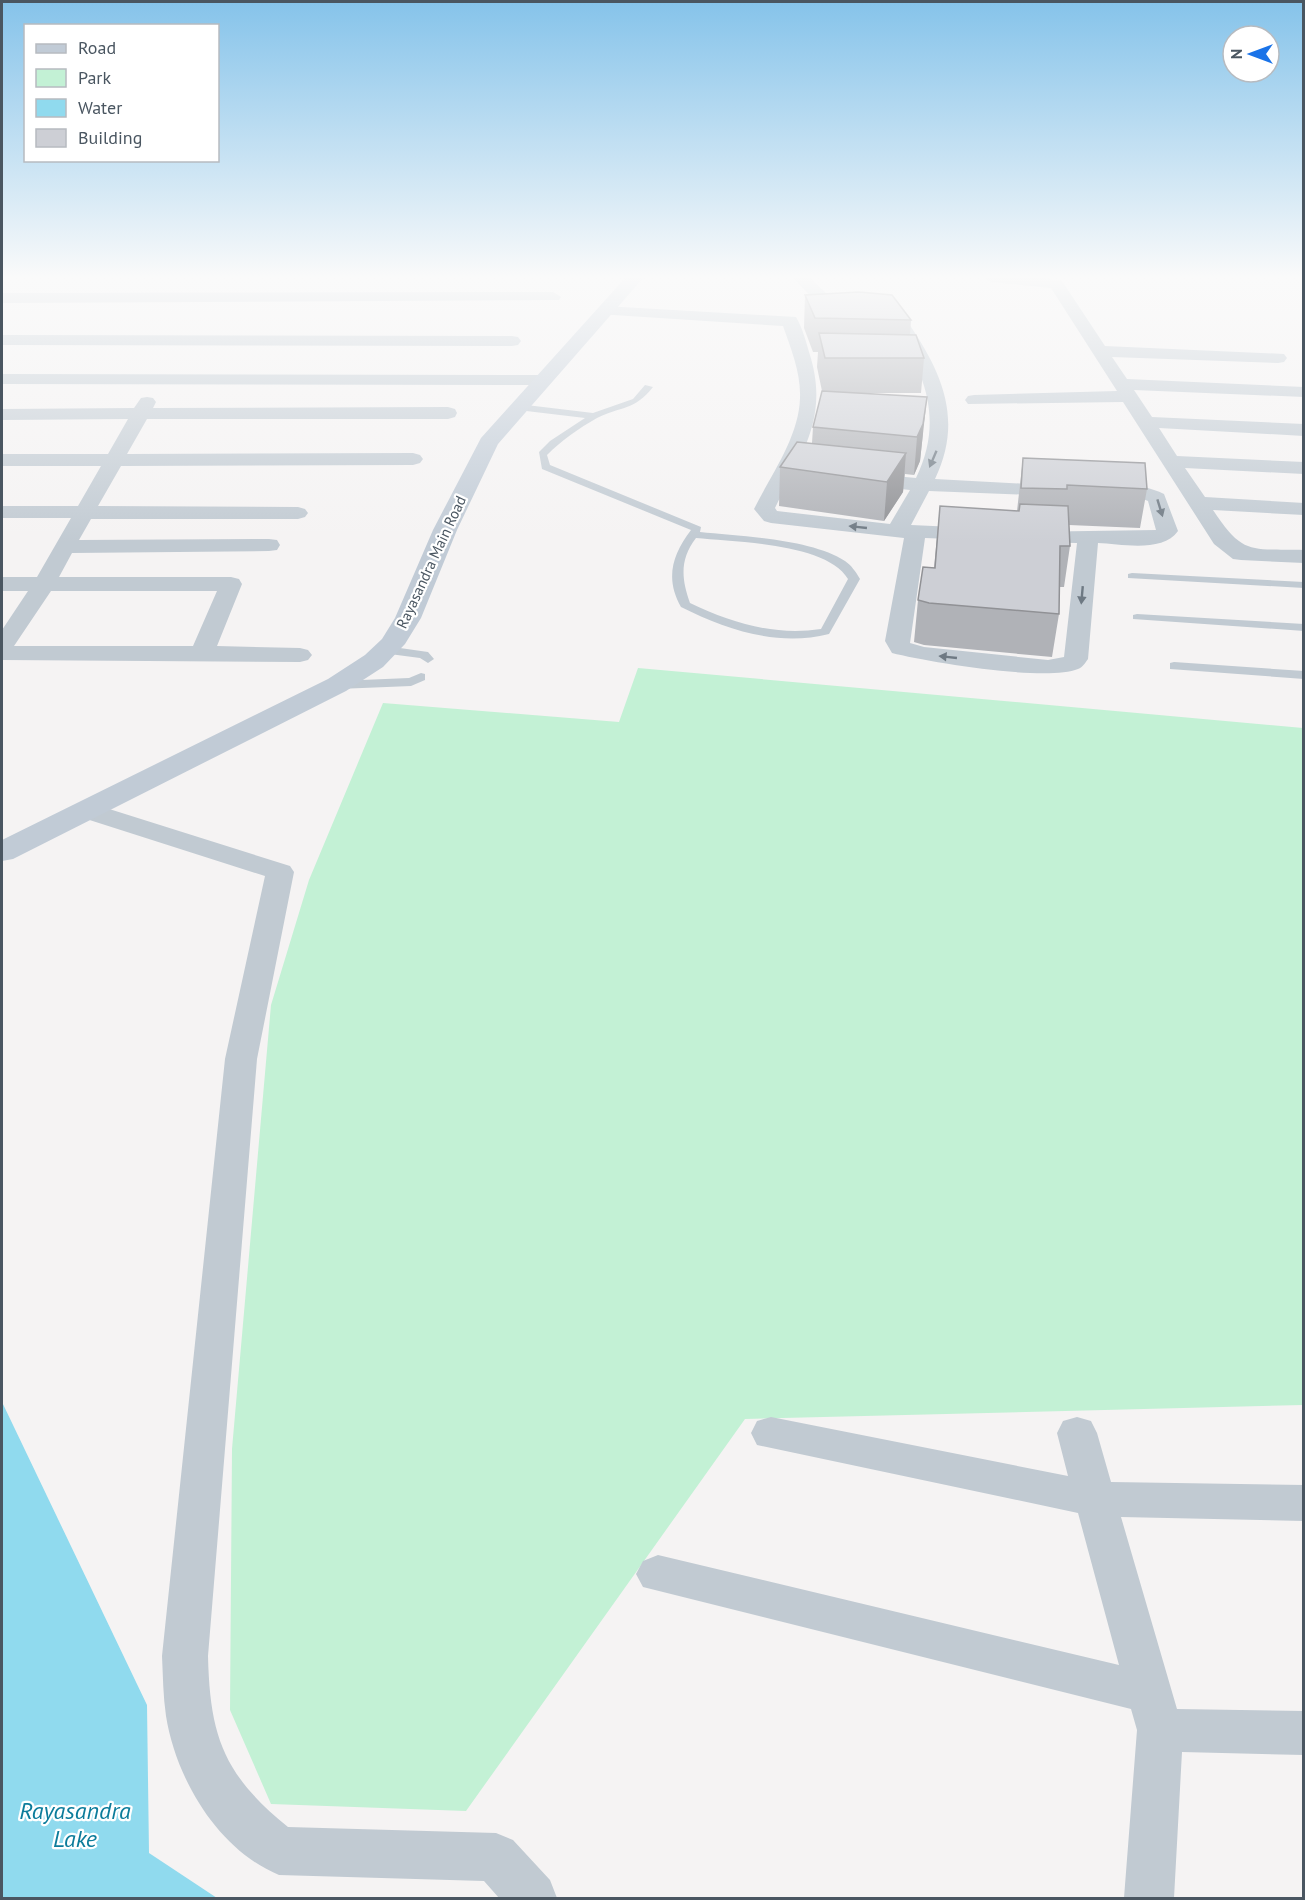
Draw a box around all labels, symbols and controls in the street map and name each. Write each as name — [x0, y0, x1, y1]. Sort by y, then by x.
legend — [24, 24, 219, 162]
north arrow — [1221, 24, 1281, 84]
text: Road — [78, 36, 116, 59]
text: N — [1226, 49, 1246, 59]
text: Park — [78, 66, 111, 89]
text: Water — [78, 96, 122, 119]
text: Building — [78, 126, 142, 149]
one-way arrow — [928, 450, 937, 468]
street label: Rayasandra Main Road — [392, 492, 470, 632]
one-way arrow — [1156, 499, 1165, 517]
one-way arrow — [849, 522, 868, 532]
one-way arrow — [1077, 586, 1087, 605]
one-way arrow — [938, 652, 957, 662]
water label: Rayasandra Lake — [19, 1795, 131, 1854]

